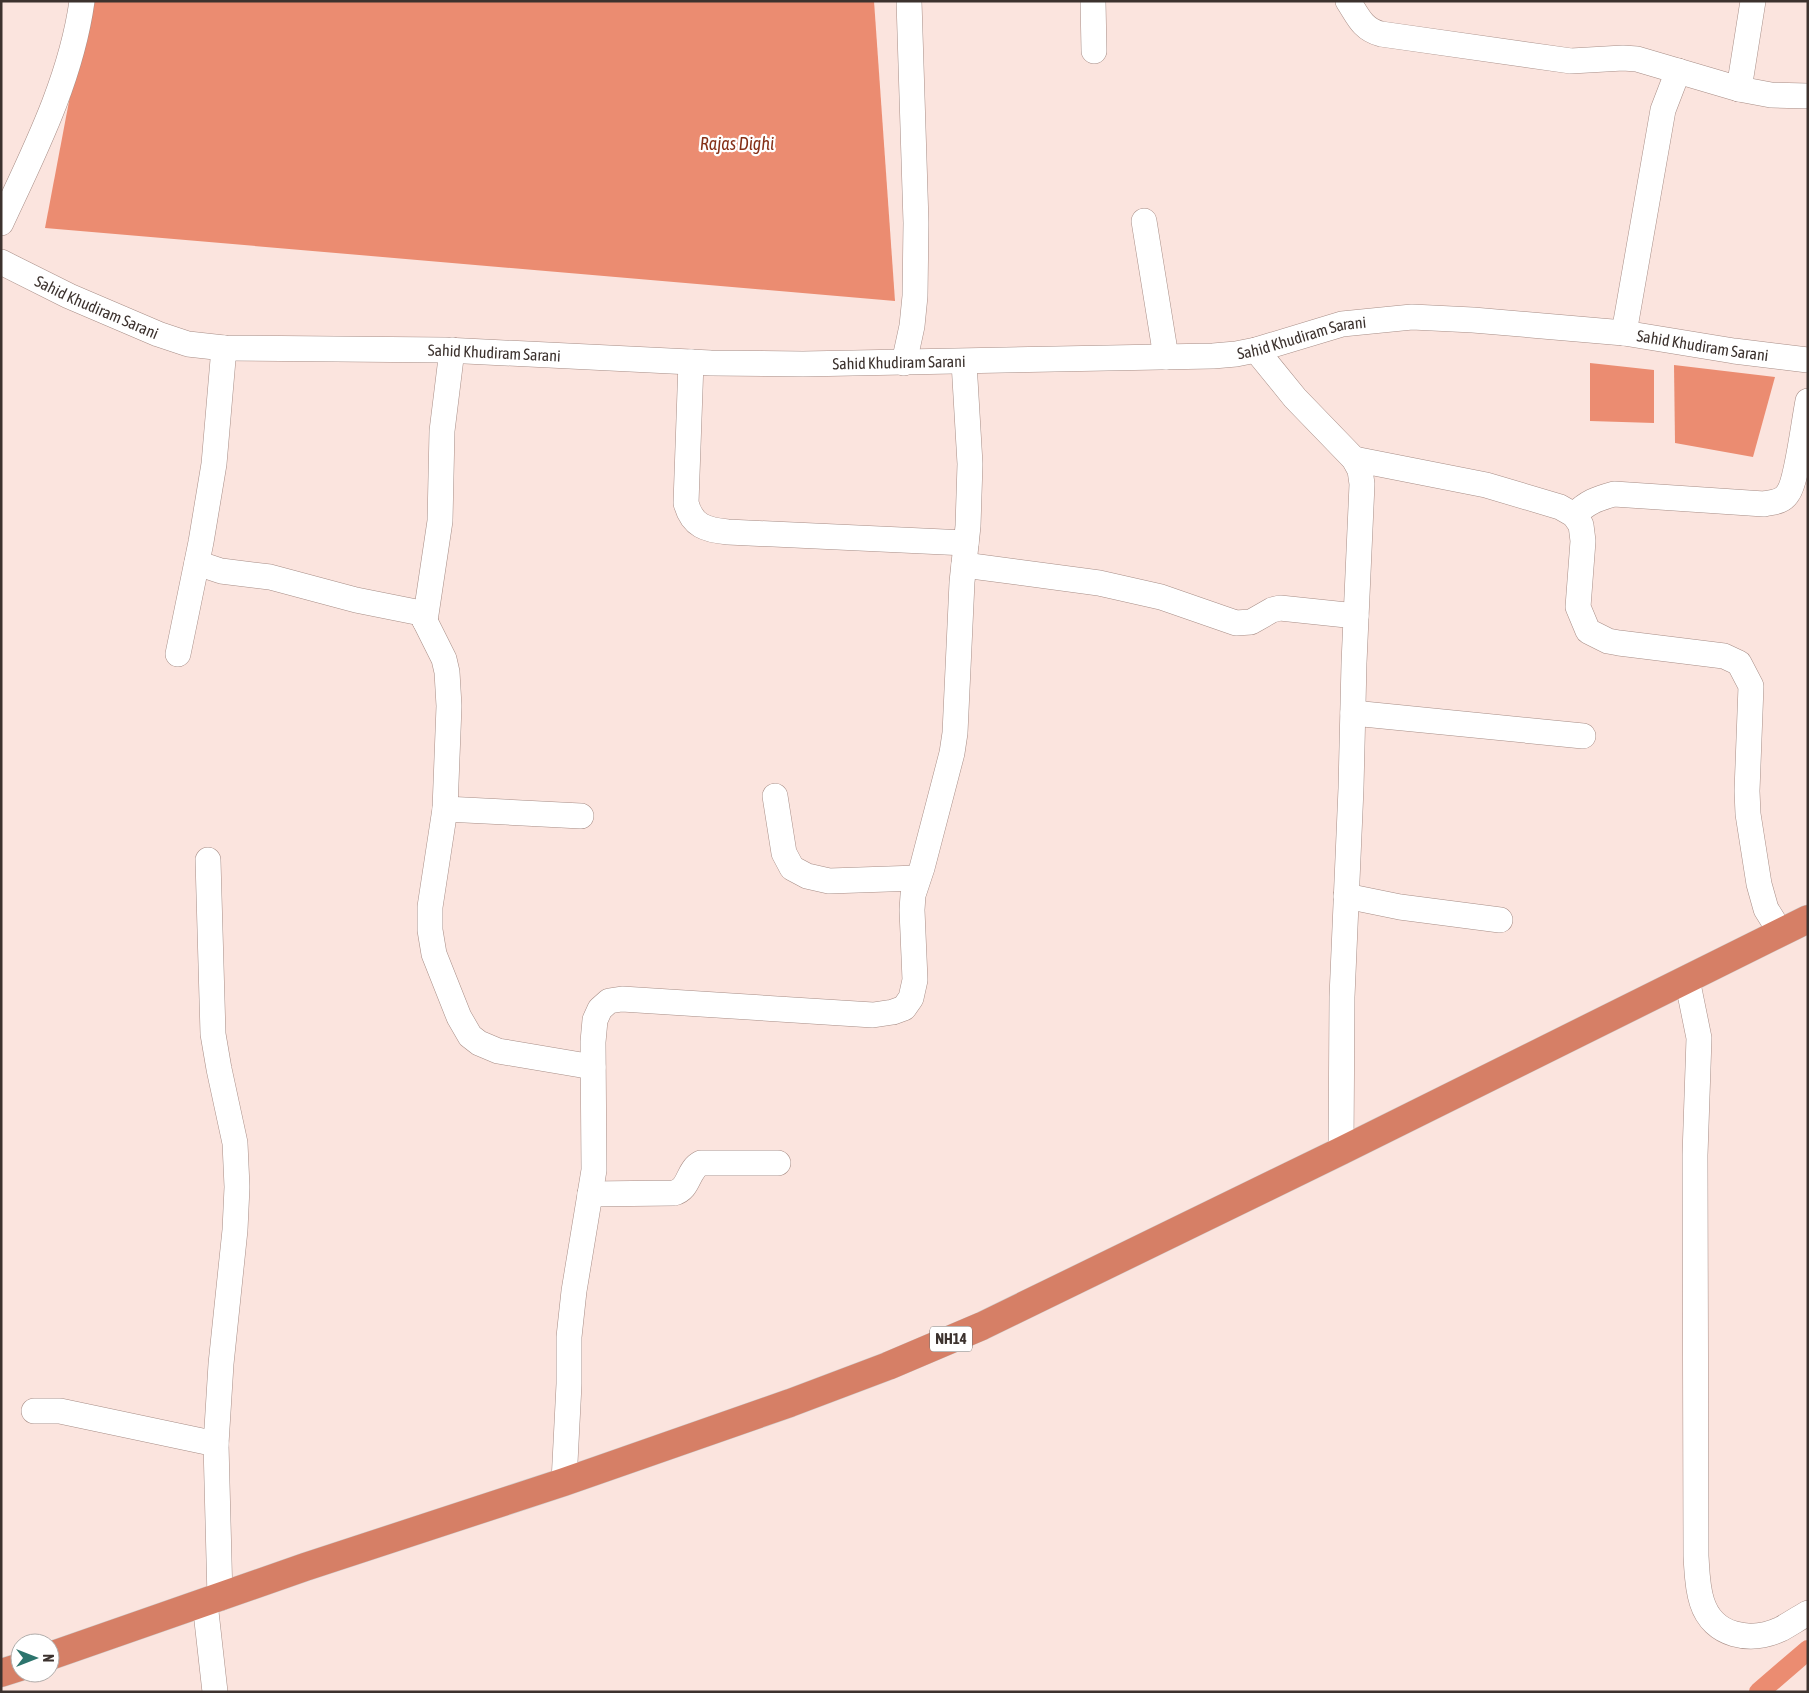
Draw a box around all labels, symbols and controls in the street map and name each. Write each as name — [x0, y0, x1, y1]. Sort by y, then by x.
water label: Rajas Dighi — [700, 133, 774, 154]
street label: Sahid Khudiram Sarani — [32, 272, 161, 342]
street label: Sahid Khudiram Sarani — [1235, 313, 1367, 363]
street label: Sahid Khudiram Sarani — [1635, 326, 1770, 364]
street label: Sahid Khudiram Sarani — [428, 341, 561, 365]
street label: Sahid Khudiram Sarani — [832, 352, 966, 372]
road number: NH14 — [930, 1326, 972, 1352]
north arrow — [10, 1633, 60, 1683]
text: N — [40, 1654, 56, 1662]

